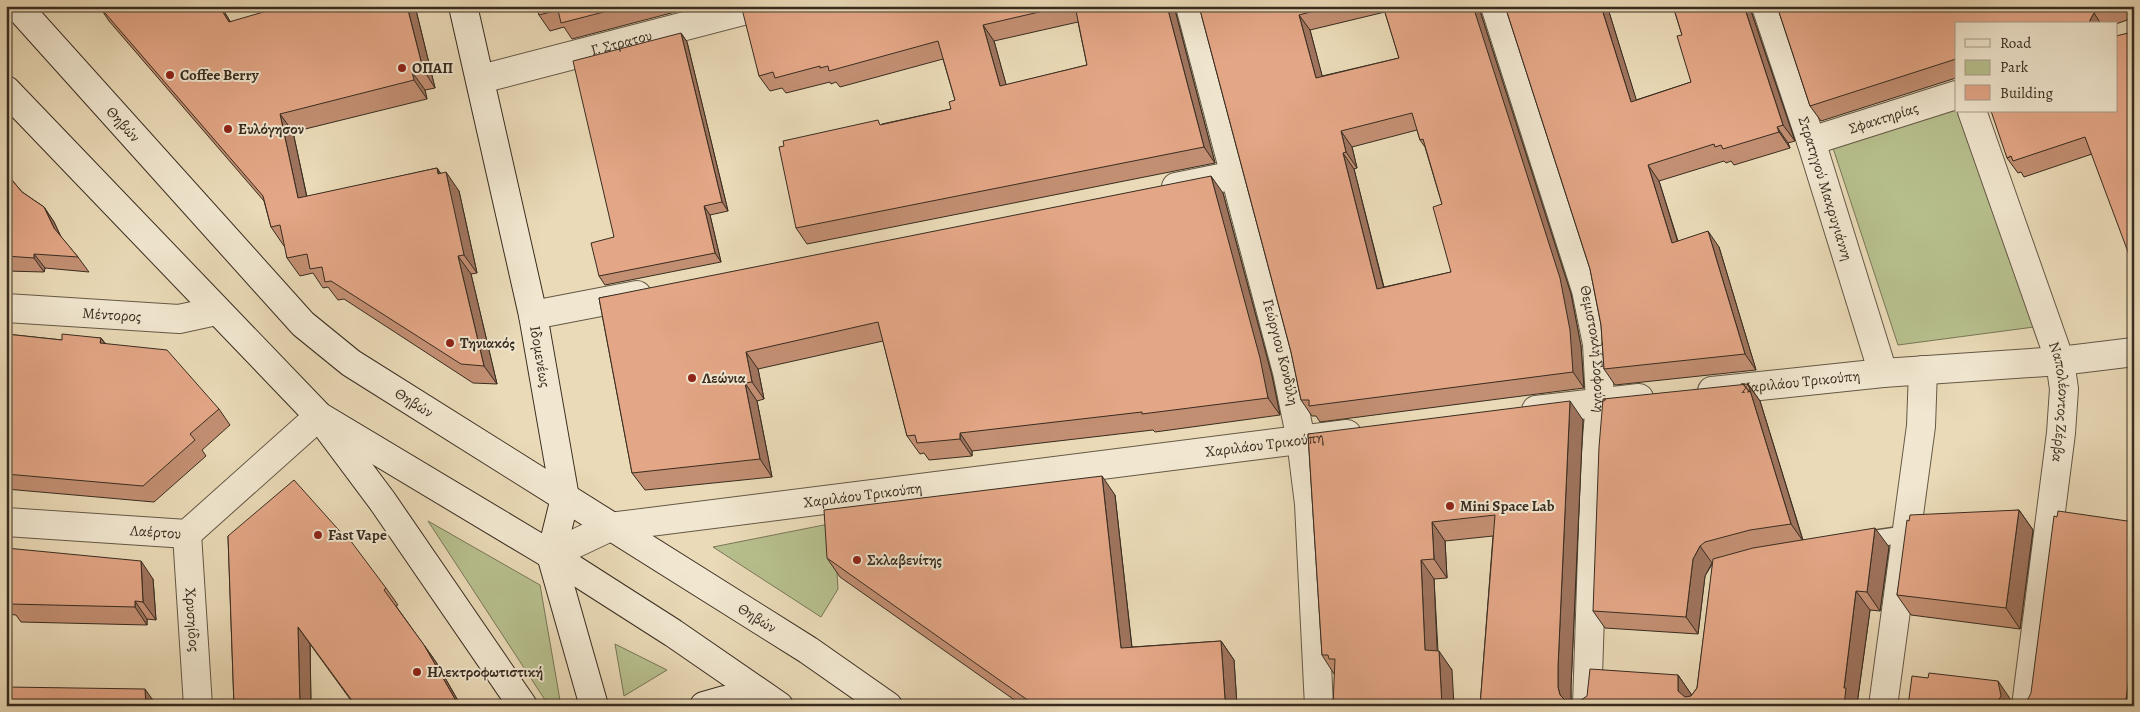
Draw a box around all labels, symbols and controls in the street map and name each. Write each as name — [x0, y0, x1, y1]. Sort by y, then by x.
legend — [1955, 22, 2118, 112]
street label: Γ. Στρατου — [588, 25, 654, 60]
text: Road — [2000, 33, 2032, 53]
text: Park — [2000, 57, 2029, 77]
place label: ΟΠΑΠ — [412, 58, 453, 78]
marker: ΟΠΑΠ — [396, 62, 408, 74]
place label: Coffee Berry — [180, 65, 260, 85]
marker: Coffee Berry — [164, 69, 176, 81]
text: Building — [2000, 83, 2053, 103]
street label: Σφακτηρίας — [1846, 98, 1921, 138]
street label: Θηβών — [102, 102, 145, 146]
street label: Στρατηγού Μακρυγιάννη — [1794, 114, 1858, 263]
place label: Ευλόγησον — [238, 119, 304, 139]
marker: Ευλόγησον — [222, 123, 234, 135]
street label: Θεμιστοκλή Σοφούλη — [1575, 283, 1610, 414]
street label: Γεώργιου Κονδύλη — [1258, 297, 1304, 407]
street label: Μέντορος — [82, 303, 142, 327]
street label: Ιδομενέως — [525, 324, 555, 389]
place label: Τηνιακός — [460, 333, 515, 353]
marker: Τηνιακός — [444, 337, 456, 349]
street label: Ναπολέοντος Ζέρβα — [2044, 339, 2074, 464]
street label: Χαριλάου Τρικούπη — [1740, 365, 1861, 398]
place label: Λεώνια — [701, 368, 746, 388]
marker: Λεώνια — [686, 372, 698, 384]
street label: Θηβών — [391, 383, 437, 422]
street label: Χαριλάου Τρικούπη — [1204, 427, 1325, 462]
street label: Χαριλάου Τρικούπη — [802, 478, 923, 513]
place label: Mini Space Lab — [1460, 496, 1555, 516]
marker: Mini Space Lab — [1444, 500, 1456, 512]
street label: Λαέρτου — [128, 520, 182, 544]
place label: Fast Vape — [328, 525, 387, 545]
marker: Fast Vape — [312, 529, 324, 541]
place label: Σκλαβενίτης — [867, 550, 942, 570]
marker: Σκλαβενίτης — [851, 554, 863, 566]
street label: Χρυσηίδος — [180, 587, 205, 653]
street label: Θηβών — [734, 598, 780, 638]
place label: Ηλεκτροφωτιστική — [427, 662, 543, 682]
marker: Ηλεκτροφωτιστική — [411, 666, 423, 678]

